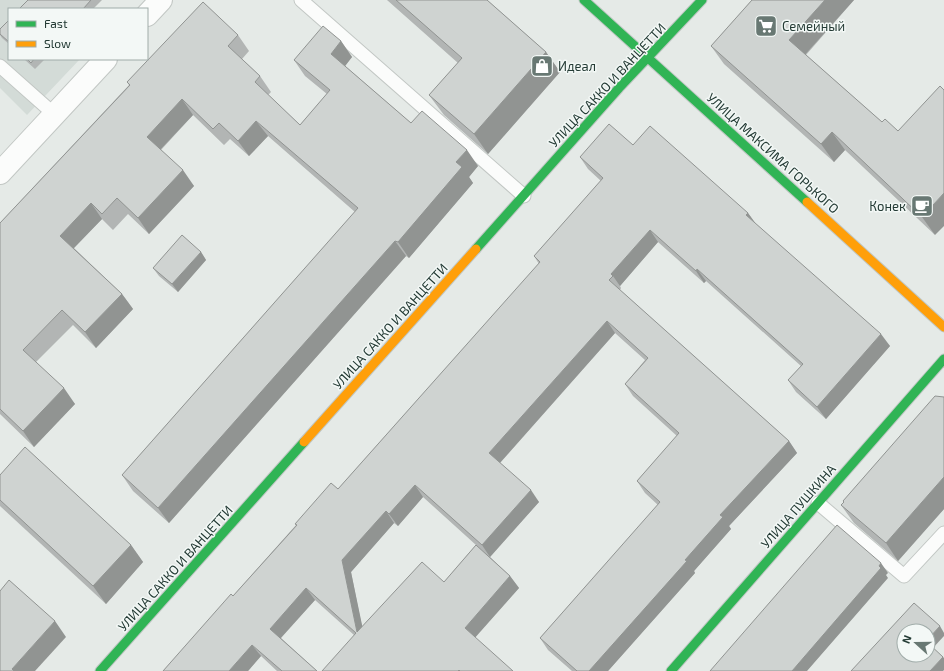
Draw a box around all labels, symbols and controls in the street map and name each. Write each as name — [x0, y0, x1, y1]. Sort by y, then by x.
legend — [8, 8, 148, 60]
supermarket icon: Семейный — [753, 13, 779, 39]
text: Fast — [44, 16, 68, 30]
place label: Семейный — [782, 18, 845, 34]
street label: УЛИЦА САККО И ВАНЦЕТТИ — [545, 20, 669, 150]
text: Slow — [44, 36, 71, 50]
shop icon: Идеал — [529, 53, 555, 79]
place label: Идеал — [558, 58, 596, 74]
street label: УЛИЦА МАКСИМА ГОРЬКОГО — [704, 89, 842, 217]
cafe icon: Конек — [909, 193, 935, 219]
place label: Конек — [869, 198, 906, 214]
street label: УЛИЦА САККО И ВАНЦЕТТИ — [329, 260, 451, 392]
street label: УЛИЦА ПУШКИНА — [757, 461, 839, 551]
street label: УЛИЦА САККО И ВАНЦЕТТИ — [114, 502, 236, 634]
north arrow — [896, 623, 936, 663]
text: N — [899, 633, 914, 645]

